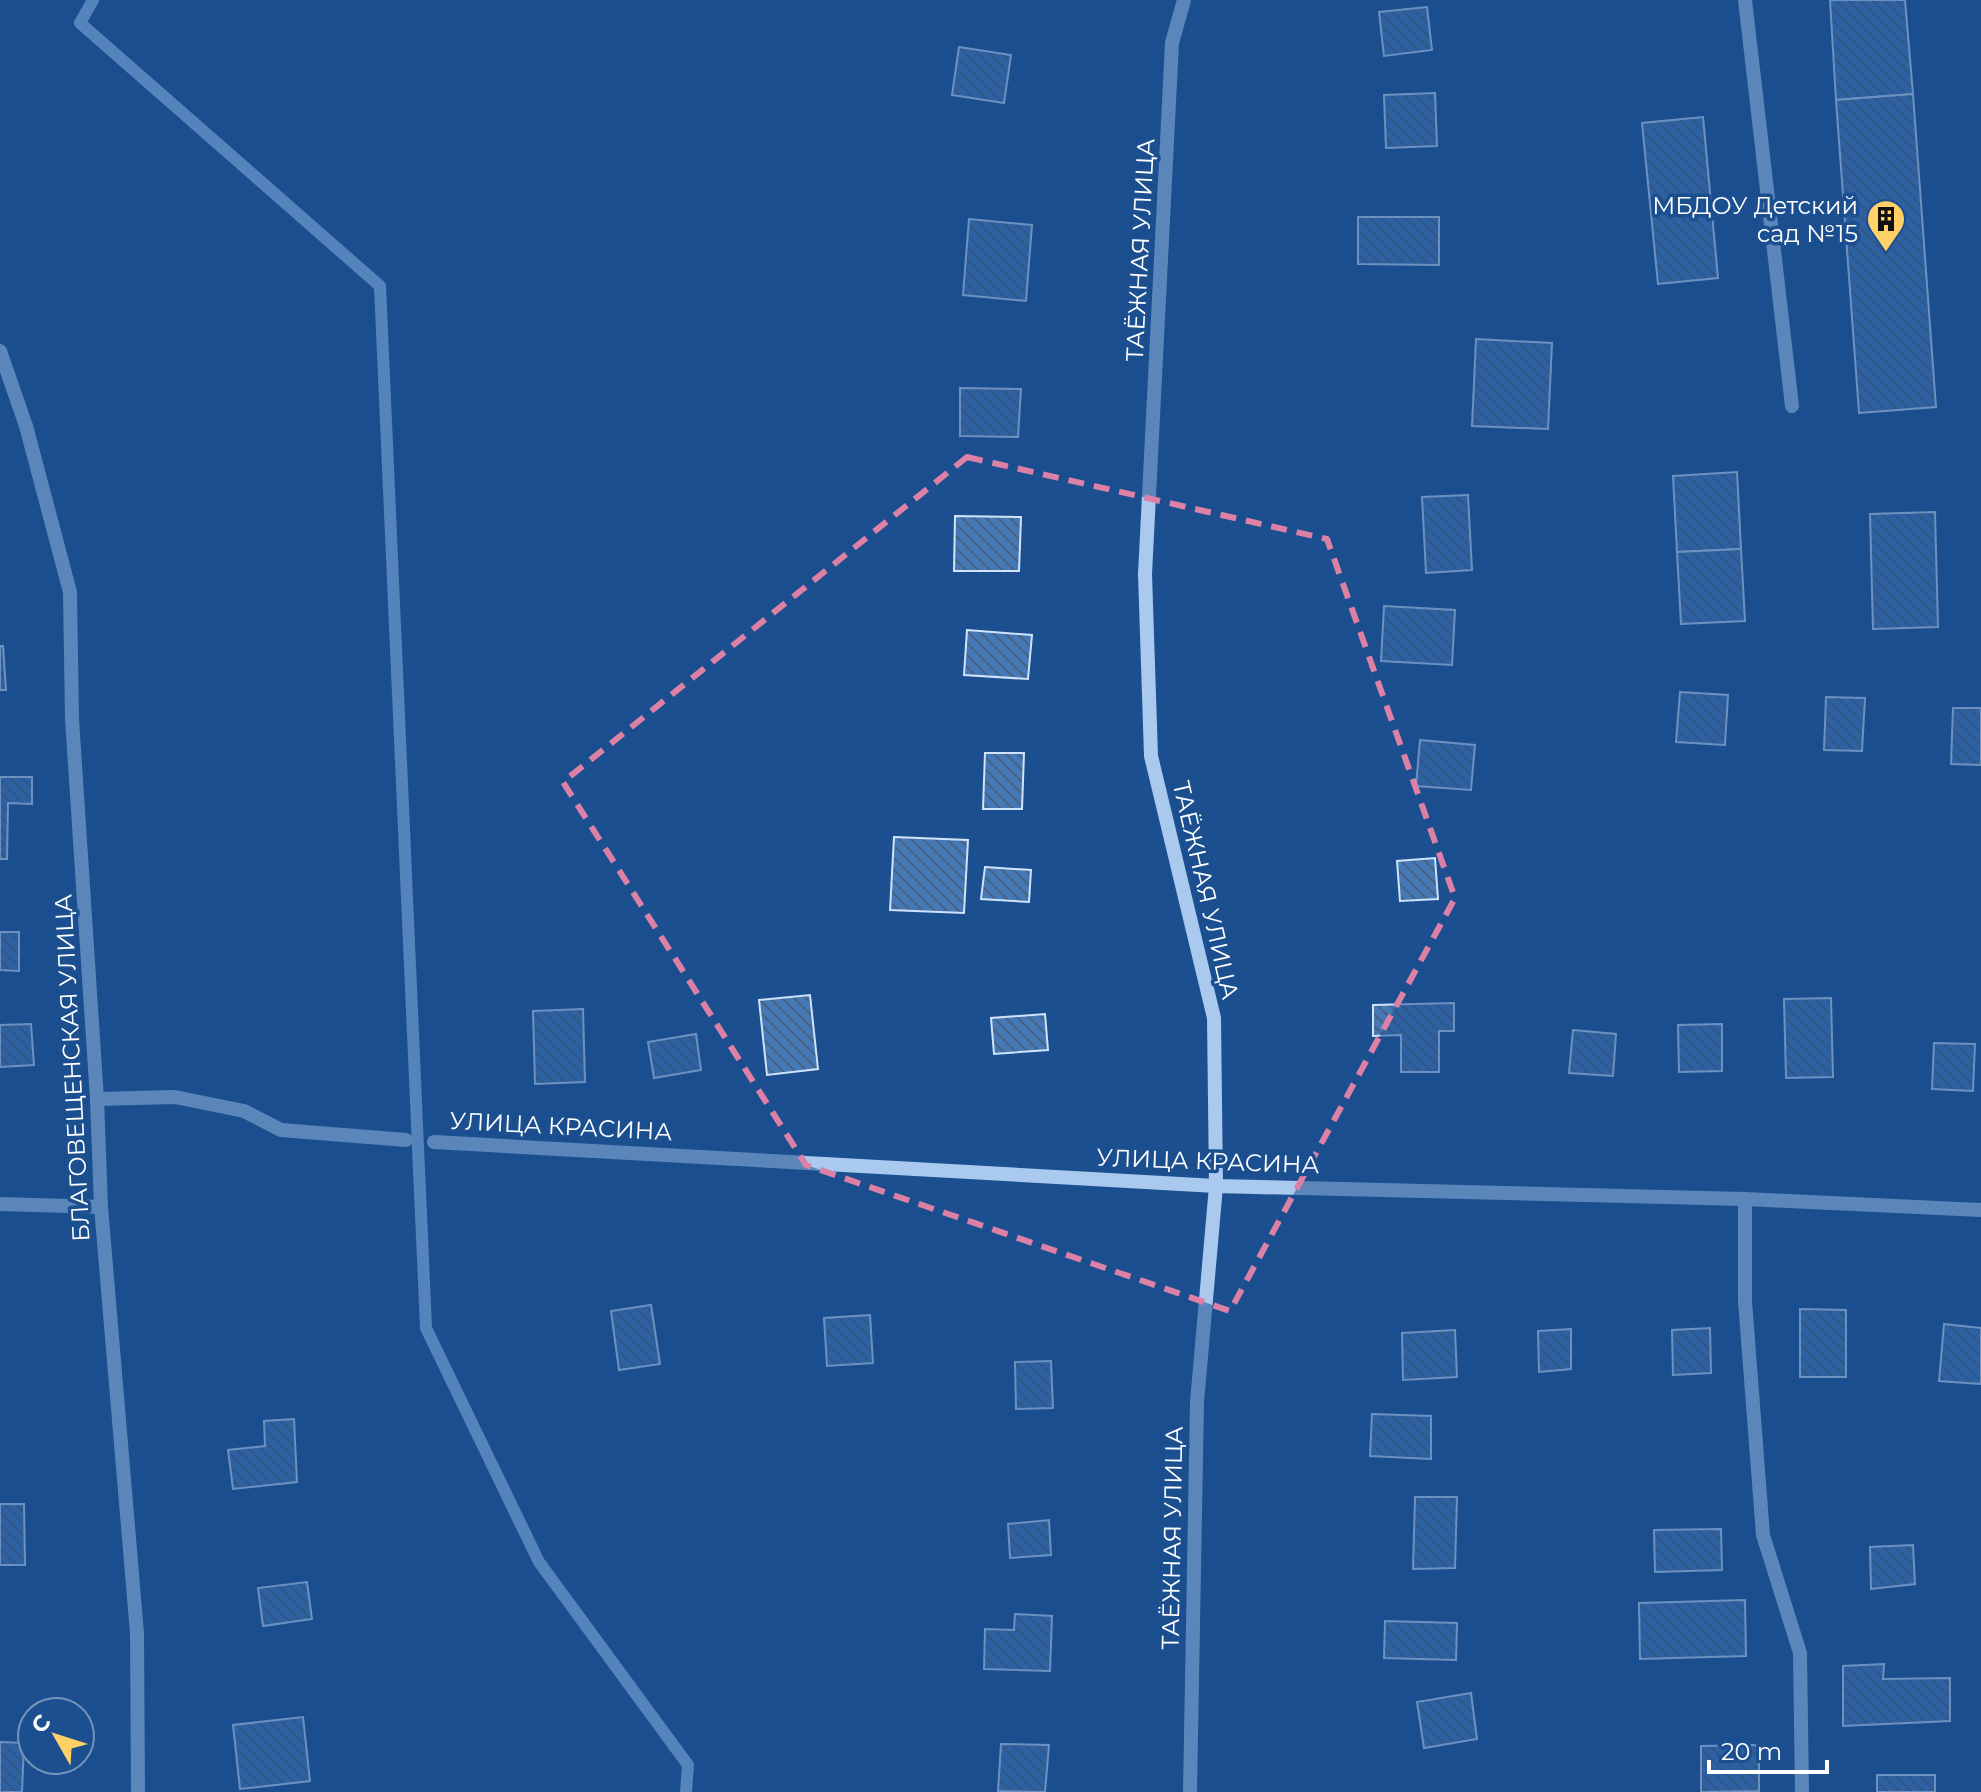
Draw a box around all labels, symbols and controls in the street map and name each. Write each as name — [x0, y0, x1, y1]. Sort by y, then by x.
street label: ТАЁЖНАЯ УЛИЦА — [1120, 138, 1160, 362]
place label: МБДОУ Детский сад №15 — [1652, 191, 1858, 248]
building icon: МБДОУ Детский сад №15 — [1865, 198, 1907, 253]
street label: ТАЁЖНАЯ УЛИЦА — [1167, 778, 1245, 1002]
street label: БЛАГОВЕЩЕНСКАЯ УЛИЦА — [48, 893, 96, 1242]
street label: УЛИЦА КРАСИНА — [449, 1106, 673, 1146]
street label: УЛИЦА КРАСИНА — [1096, 1143, 1320, 1179]
street label: ТАЁЖНАЯ УЛИЦА — [1156, 1426, 1188, 1650]
north arrow — [16, 1696, 96, 1776]
text: С — [25, 1709, 56, 1738]
scale bar — [1709, 1724, 1827, 1774]
text: 20 m — [1721, 1737, 1782, 1766]

